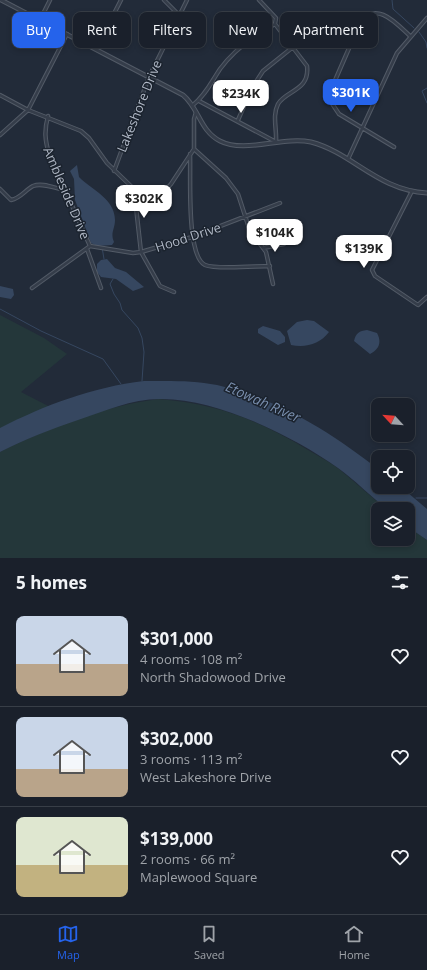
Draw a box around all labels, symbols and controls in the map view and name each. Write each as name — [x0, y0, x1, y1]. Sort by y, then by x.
chip: Buy — [12, 12, 65, 48]
chip: Rent — [73, 12, 131, 48]
chip: Filters — [139, 12, 206, 48]
chip: New — [214, 12, 272, 48]
chip: Apartment — [280, 12, 378, 48]
street label: Lakeshore Drive — [112, 57, 166, 155]
pin: $301K — [323, 79, 379, 113]
pin: $234K — [213, 80, 269, 114]
text: $301K — [332, 83, 370, 101]
text: $234K — [222, 84, 260, 102]
street label: Ambleside Drive — [39, 144, 95, 242]
pin: $302K — [116, 185, 172, 219]
text: $302K — [125, 189, 163, 207]
street label: Hood Drive — [153, 218, 223, 256]
pin: $104K — [247, 219, 303, 253]
text: $104K — [256, 223, 294, 241]
pin: $139K — [336, 235, 392, 269]
text: $139K — [345, 239, 383, 257]
water label: Etowah River — [223, 377, 304, 427]
north arrow — [371, 398, 415, 442]
map controls — [371, 398, 415, 546]
button: locate — [371, 450, 415, 494]
button: layers — [371, 502, 415, 546]
text: 5 homes — [16, 571, 87, 594]
icon: filters — [389, 571, 411, 593]
text: $301,000 — [140, 627, 213, 650]
icon: home — [48, 632, 96, 680]
icon: heart — [389, 645, 411, 667]
text: 4 rooms · 108 m² — [140, 650, 242, 668]
text: North Shadowood Drive — [140, 668, 286, 686]
text: $302,000 — [140, 727, 213, 750]
icon: home — [48, 733, 96, 781]
icon: heart — [389, 746, 411, 768]
text: 3 rooms · 113 m² — [140, 750, 242, 768]
text: West Lakeshore Drive — [140, 768, 271, 786]
text: $139,000 — [140, 827, 213, 850]
icon: home — [48, 833, 96, 881]
icon: heart — [389, 846, 411, 868]
text: 2 rooms · 66 m² — [140, 850, 235, 868]
text: Maplewood Square — [140, 868, 257, 886]
tab: Map — [57, 923, 80, 962]
tab: Saved — [194, 923, 225, 962]
tab: Home — [339, 923, 370, 962]

